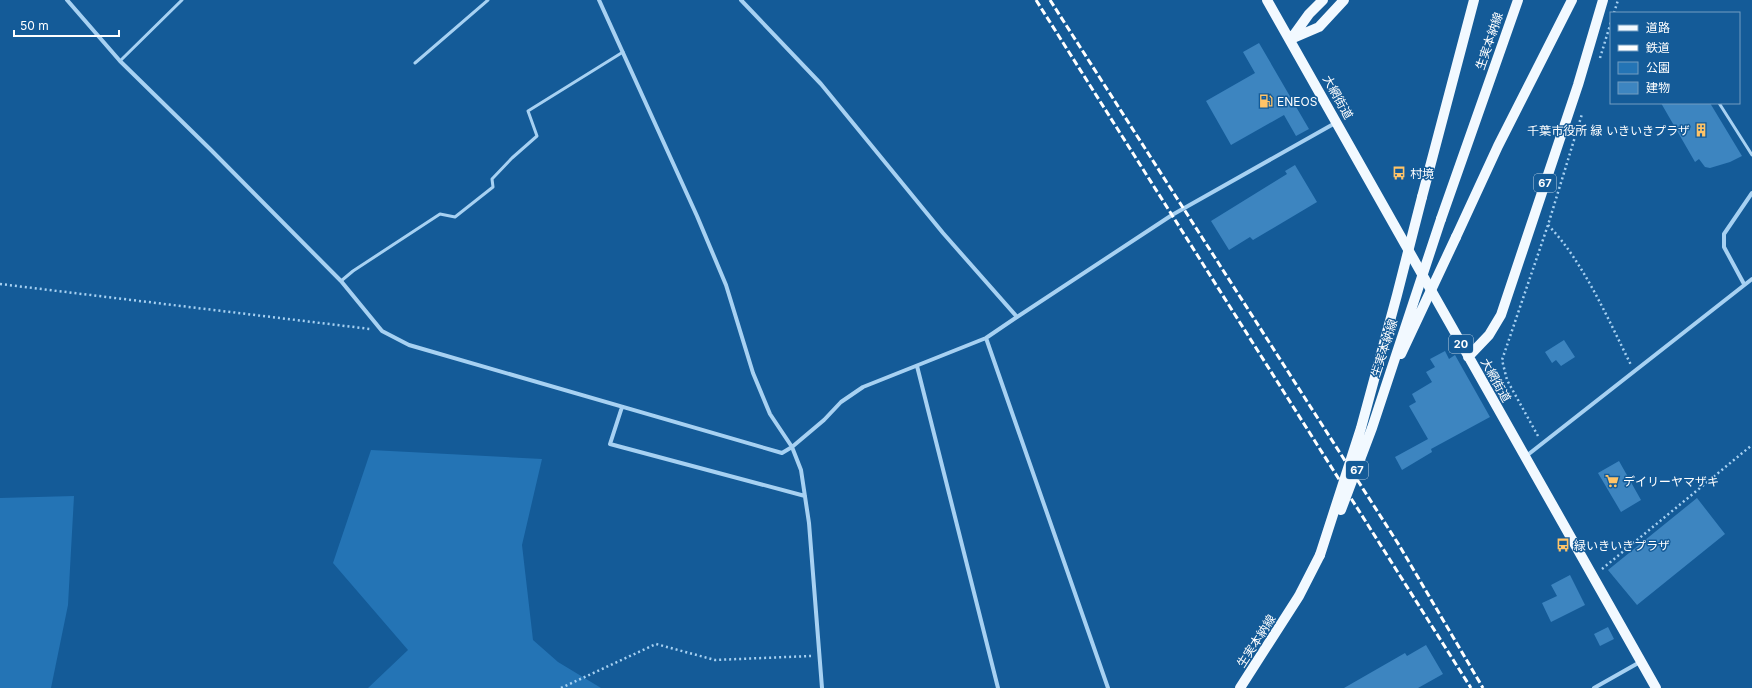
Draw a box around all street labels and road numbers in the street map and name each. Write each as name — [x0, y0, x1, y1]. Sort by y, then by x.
street label: 生実本納線 — [1472, 10, 1506, 72]
street label: 大網街道 — [1320, 72, 1356, 122]
road number: 67 — [1534, 174, 1556, 192]
street label: 生実本納線 — [1368, 317, 1400, 379]
road number: 20 — [1449, 335, 1473, 353]
street label: 大網街道 — [1478, 355, 1514, 405]
road number: 67 — [1346, 461, 1368, 479]
street label: 生実本納線 — [1233, 612, 1279, 670]

